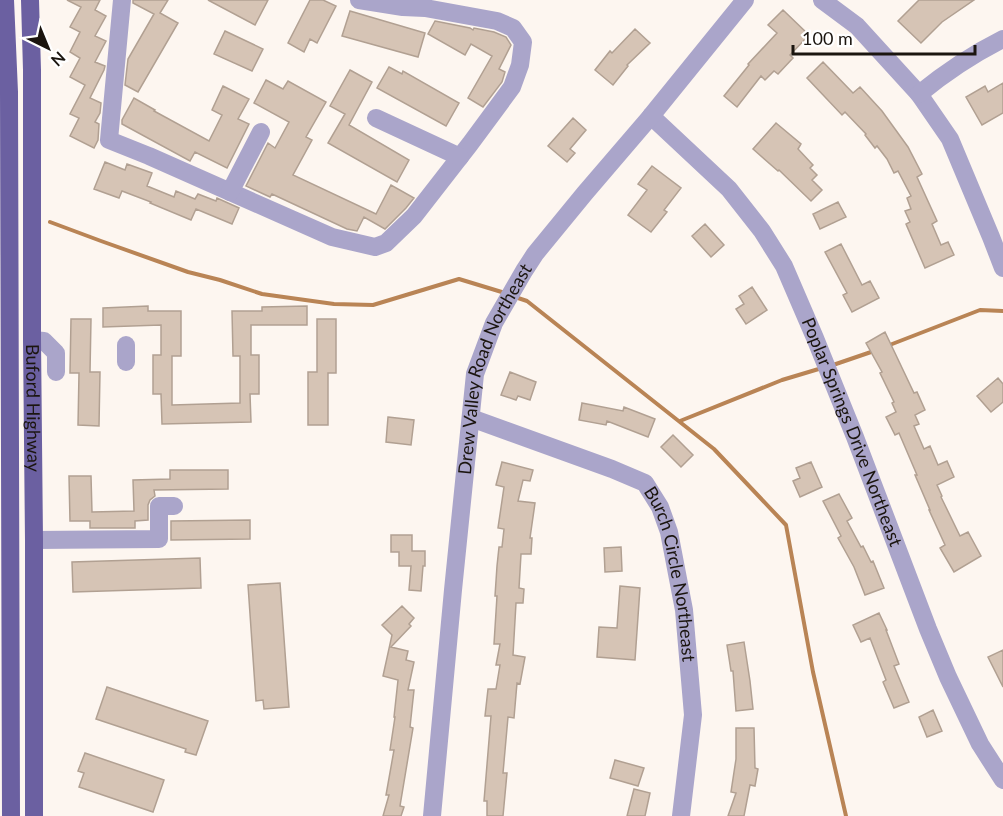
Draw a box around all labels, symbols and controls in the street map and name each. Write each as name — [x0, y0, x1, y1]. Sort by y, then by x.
north arrow — [18, 18, 78, 78]
scale bar — [793, 18, 974, 56]
text: 100 m — [802, 27, 853, 49]
text: N — [48, 48, 70, 70]
street label: Drew Valley Road Northeast — [453, 259, 536, 476]
street label: Poplar Springs Drive Northeast — [798, 314, 908, 550]
street label: Buford Highway — [22, 344, 45, 473]
street label: Burch Circle Northeast — [640, 482, 700, 663]

